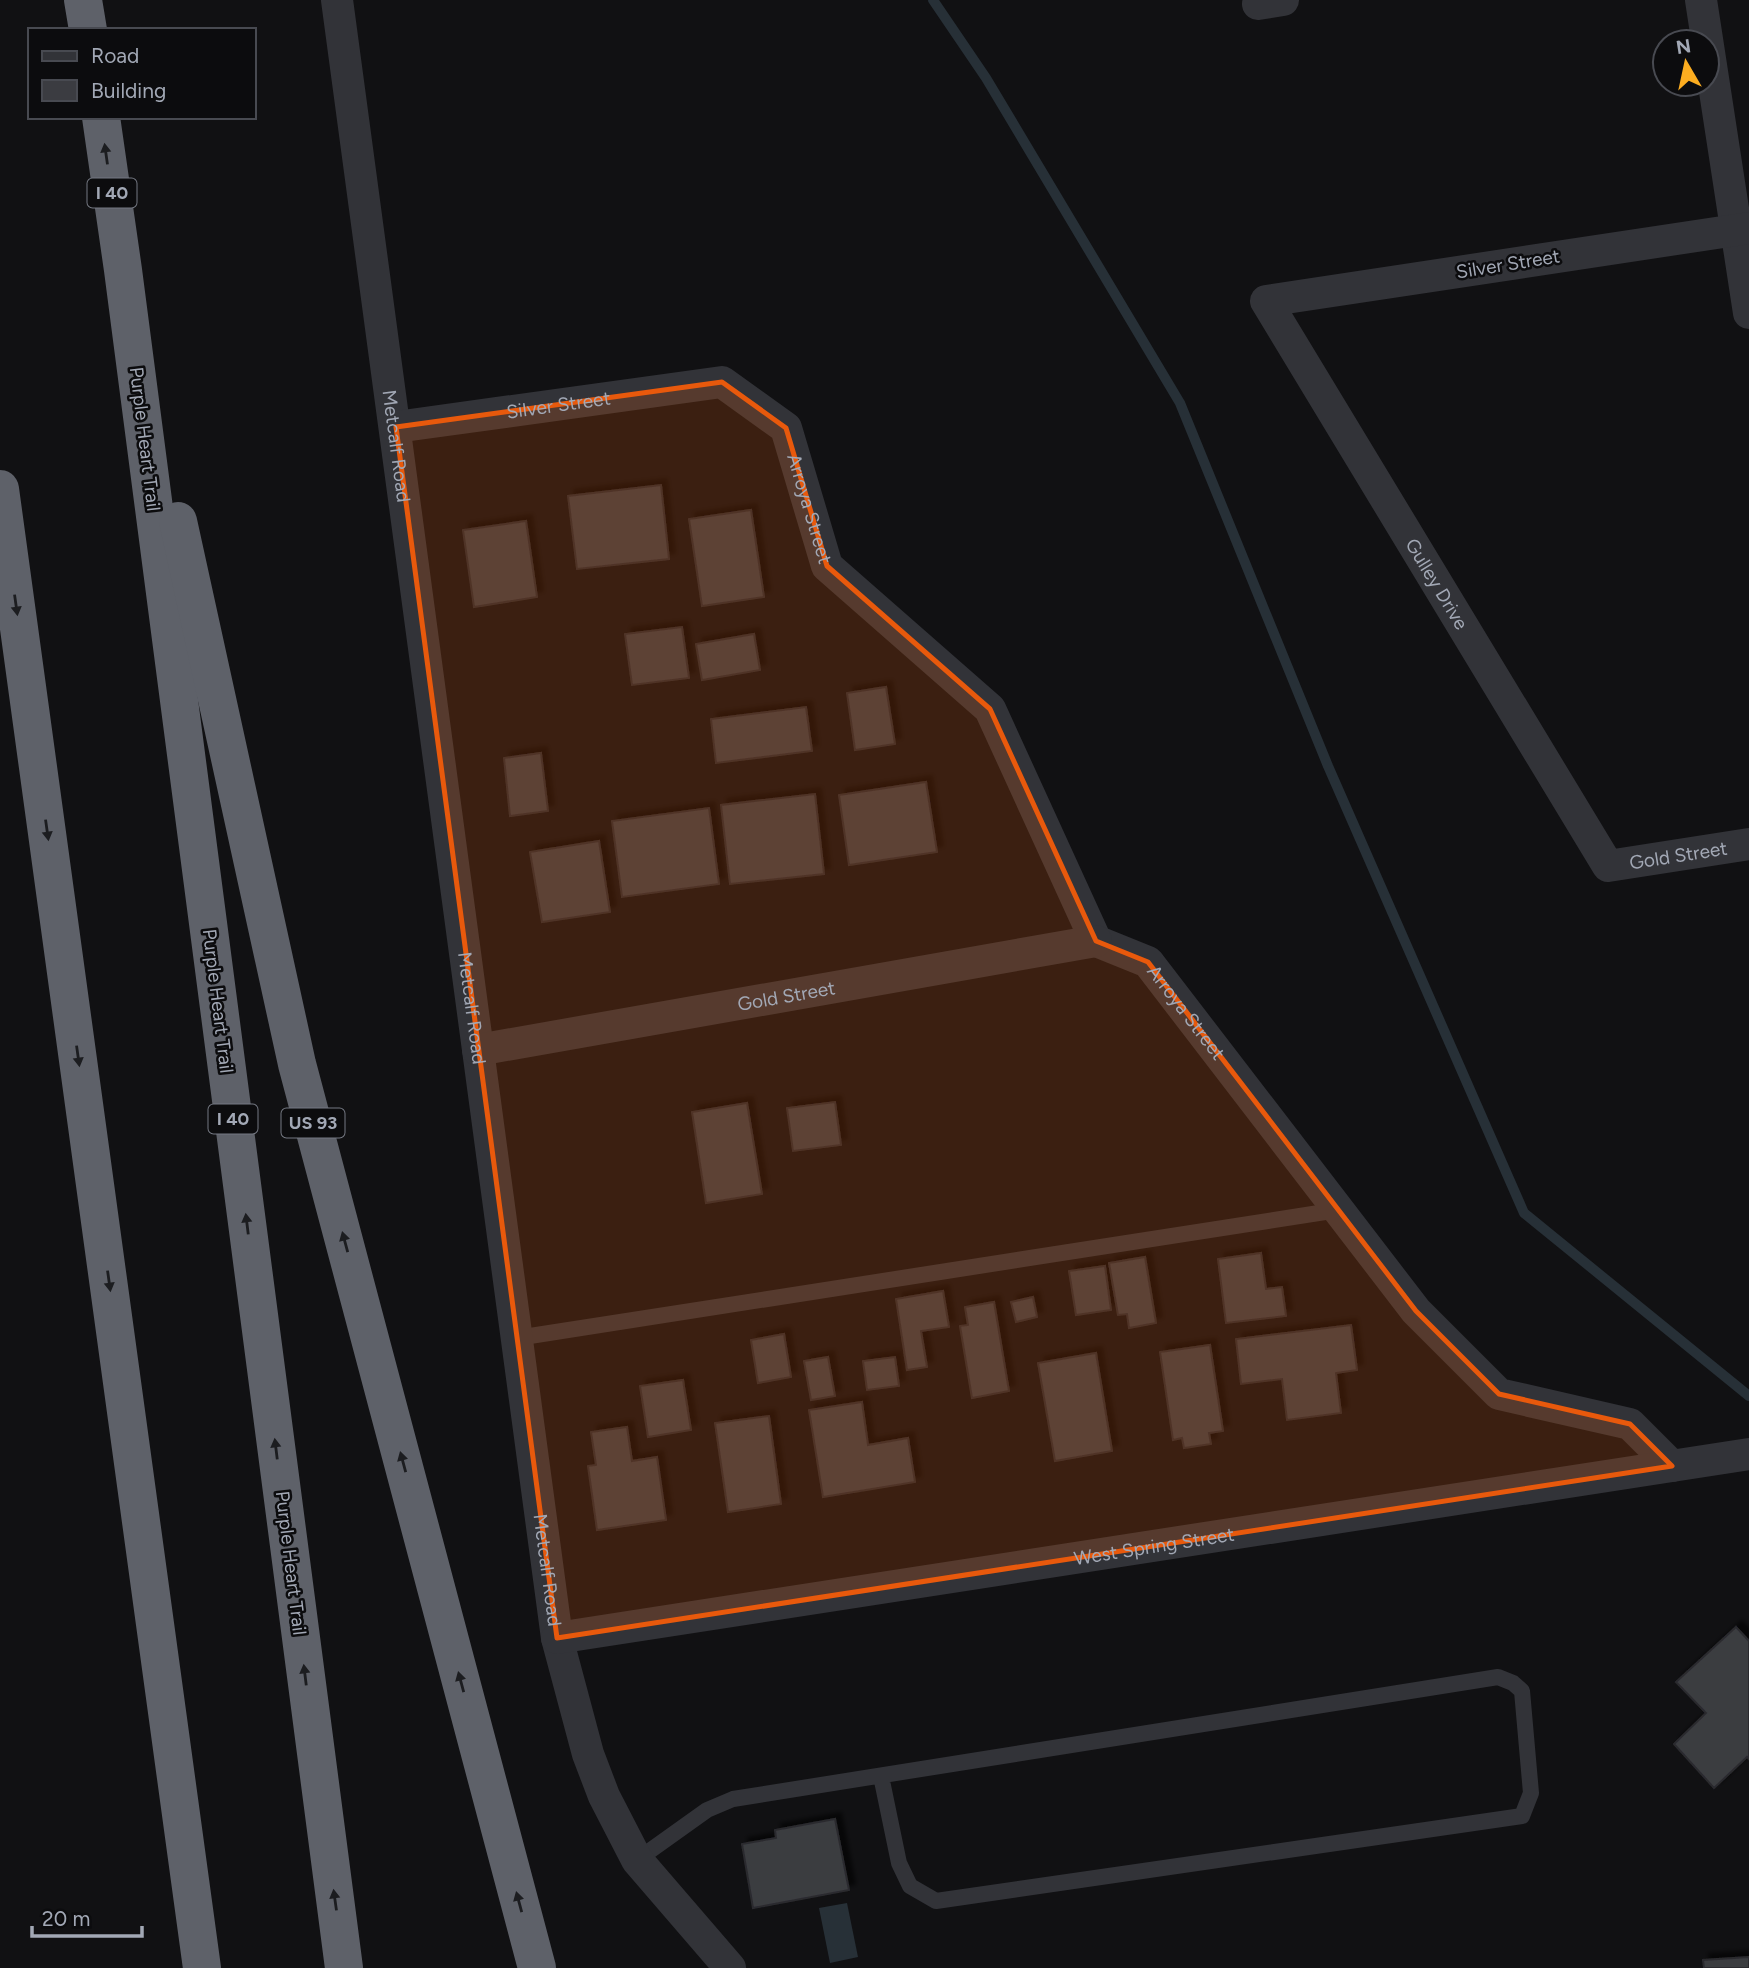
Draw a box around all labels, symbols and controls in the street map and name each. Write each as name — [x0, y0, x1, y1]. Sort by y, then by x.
legend — [28, 28, 256, 119]
north arrow — [1651, 28, 1721, 98]
text: N — [1674, 34, 1692, 59]
text: Road — [91, 43, 139, 68]
text: Building — [91, 78, 166, 103]
one-way arrow — [100, 143, 111, 165]
road number: I 40 — [88, 178, 136, 208]
street label: Silver Street — [1455, 244, 1561, 284]
street label: Purple Heart Trail — [125, 365, 165, 513]
street label: Silver Street — [505, 386, 612, 423]
street label: Metcalf Road — [378, 388, 416, 504]
street label: Arroya Street — [783, 451, 837, 567]
street label: Gulley Drive — [1401, 534, 1473, 633]
one-way arrow — [11, 594, 22, 616]
one-way arrow — [42, 820, 53, 842]
street label: Gold Street — [1628, 836, 1729, 874]
street label: Purple Heart Trail — [198, 927, 238, 1075]
street label: Metcalf Road — [453, 950, 491, 1066]
street label: Arroya Street — [1143, 960, 1230, 1064]
street label: Gold Street — [736, 976, 837, 1016]
one-way arrow — [73, 1045, 84, 1067]
road number: I 40 — [208, 1104, 258, 1134]
road number: US 93 — [282, 1108, 344, 1138]
one-way arrow — [241, 1212, 252, 1234]
one-way arrow — [339, 1231, 349, 1252]
one-way arrow — [104, 1270, 115, 1292]
one-way arrow — [270, 1438, 281, 1460]
one-way arrow — [397, 1451, 408, 1473]
street label: Purple Heart Trail — [271, 1489, 311, 1637]
street label: Metcalf Road — [529, 1512, 567, 1628]
street label: West Spring Street — [1072, 1522, 1236, 1570]
one-way arrow — [300, 1664, 311, 1686]
one-way arrow — [455, 1671, 466, 1693]
one-way arrow — [329, 1889, 340, 1911]
one-way arrow — [514, 1891, 524, 1912]
scale bar — [32, 1895, 142, 1939]
text: 20 m — [42, 1906, 90, 1931]

